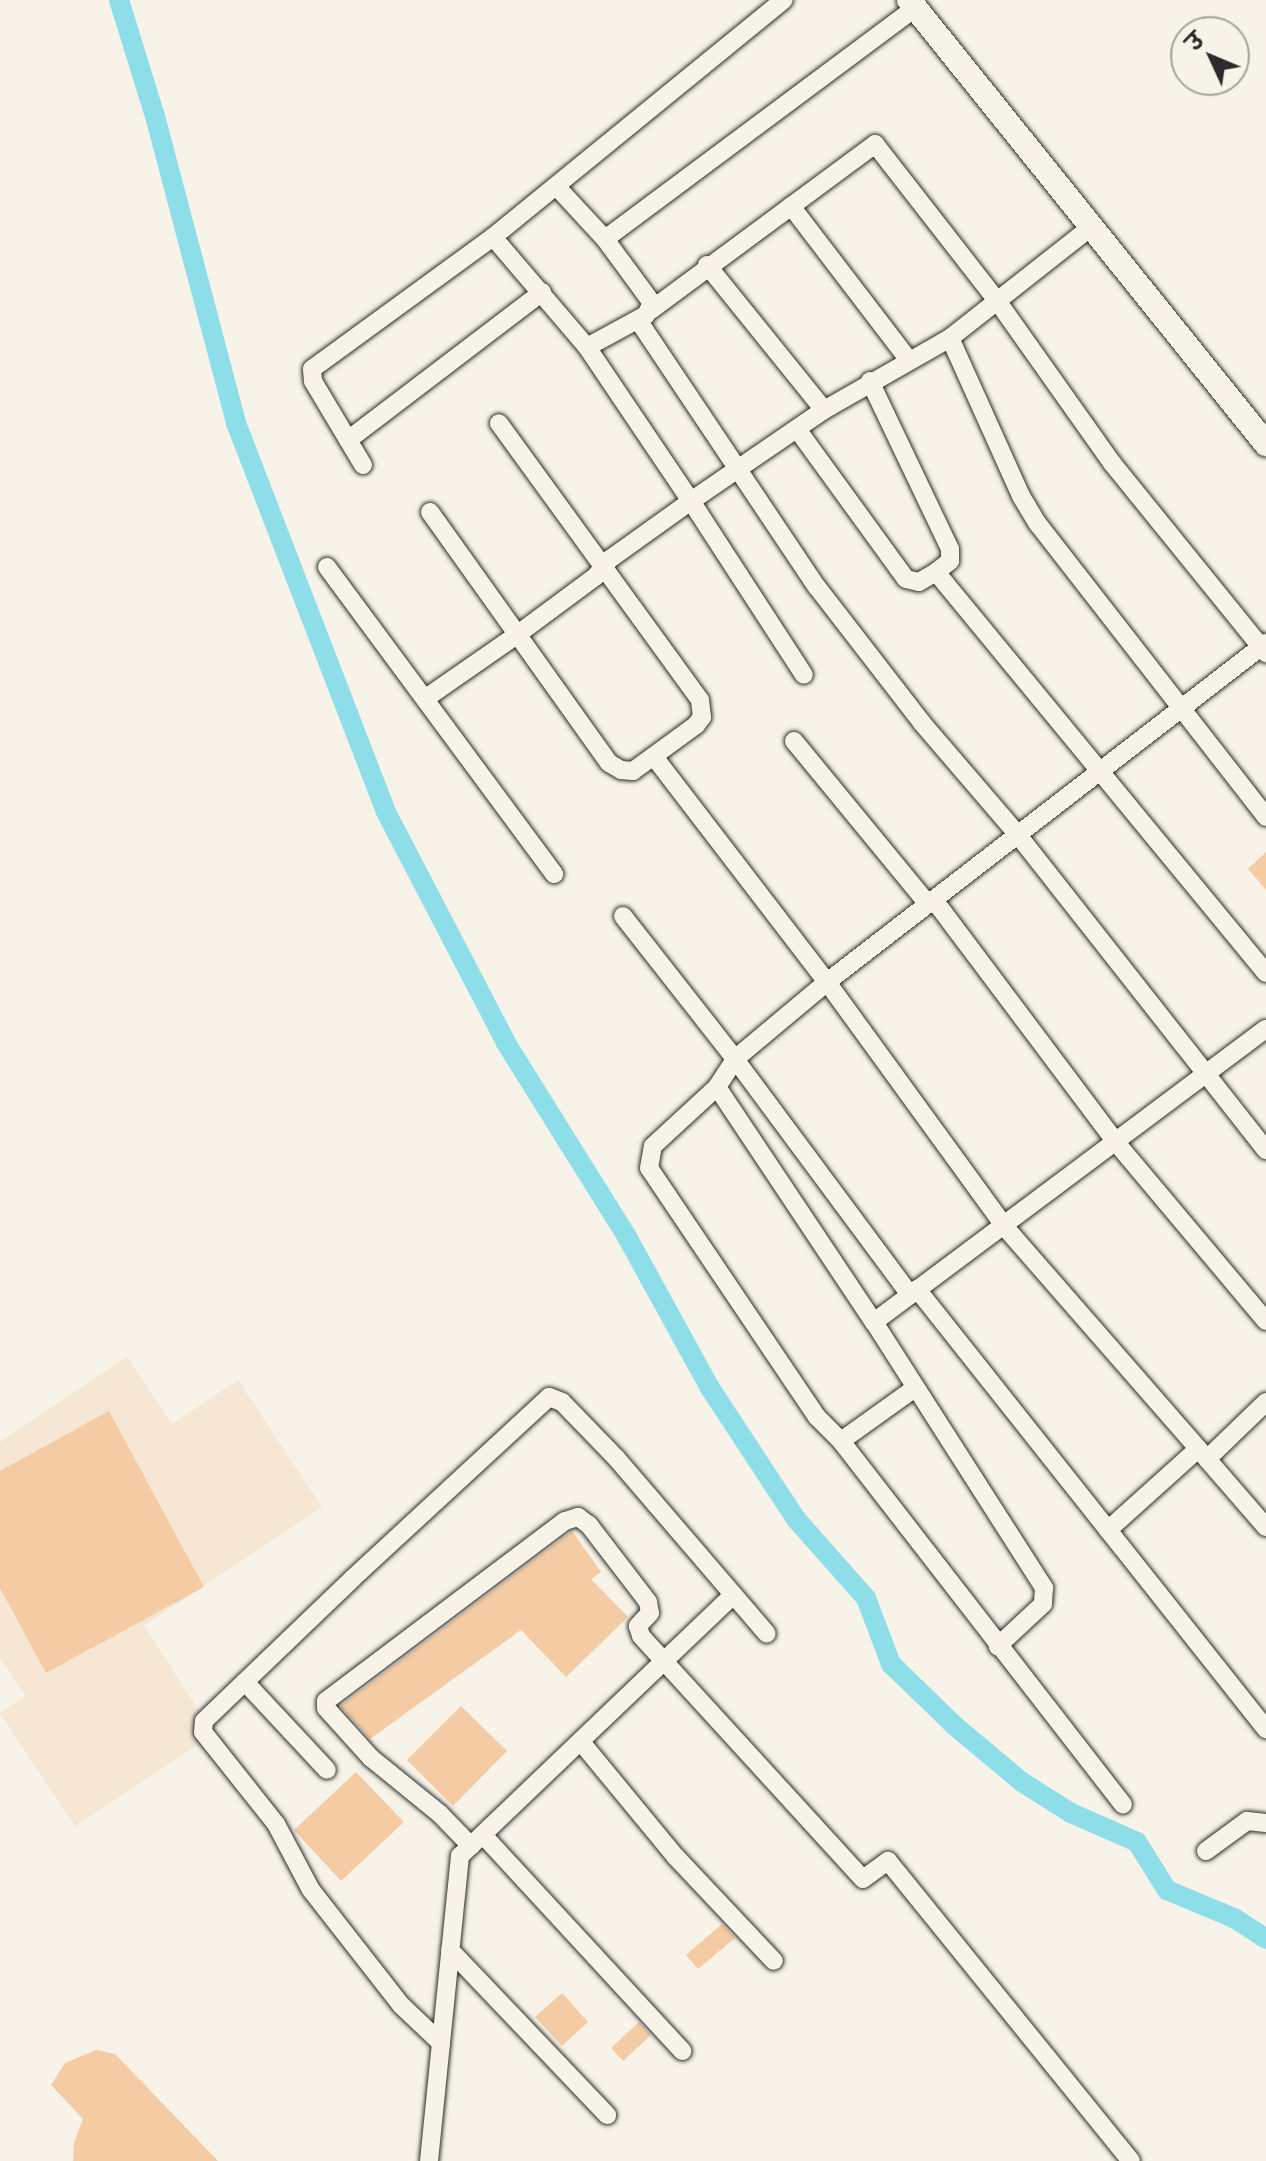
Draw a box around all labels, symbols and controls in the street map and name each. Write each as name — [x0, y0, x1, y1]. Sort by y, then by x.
north arrow — [1170, 16, 1250, 96]
text: उ — [1177, 24, 1211, 57]

